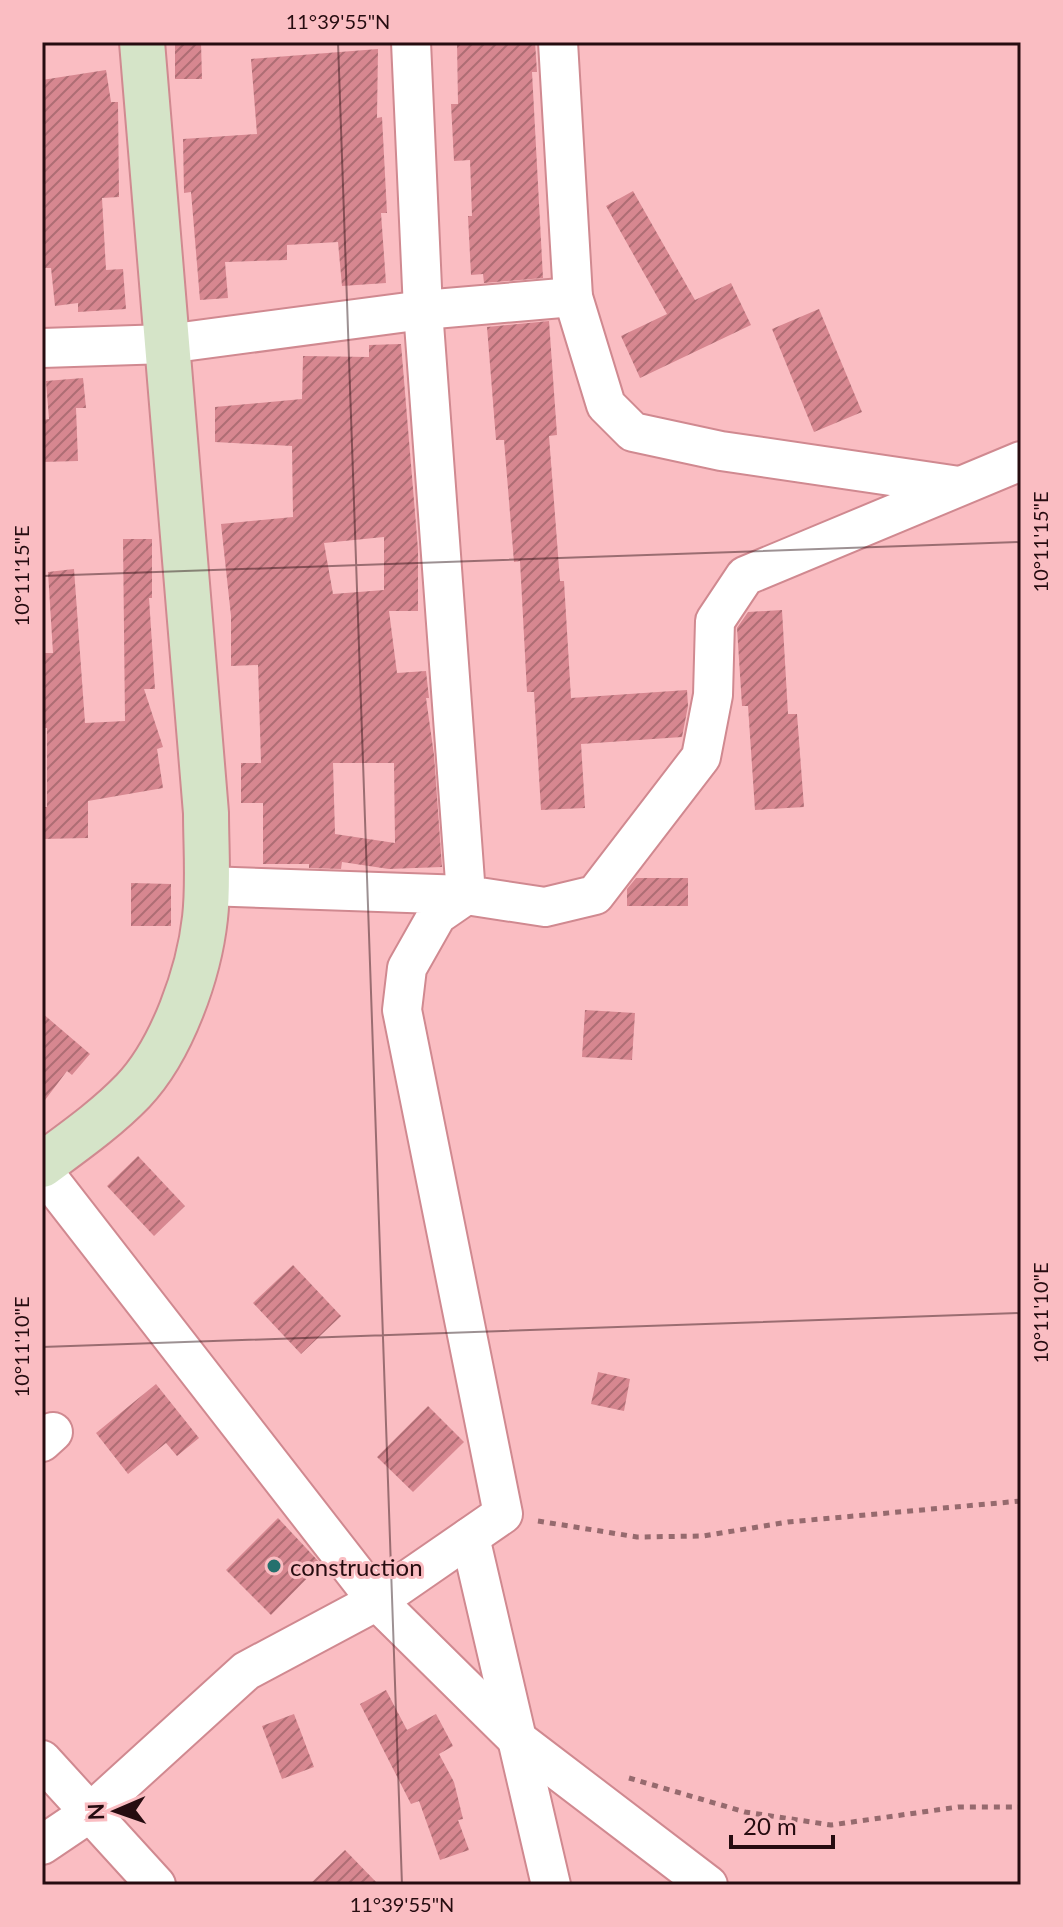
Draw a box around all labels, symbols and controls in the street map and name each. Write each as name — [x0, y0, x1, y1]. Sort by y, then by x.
text: 11°39'55"N — [286, 9, 390, 33]
text: 10°11'15"E — [1028, 492, 1052, 592]
text: 10°11'15"E — [9, 526, 33, 626]
text: 10°11'10"E — [1028, 1263, 1052, 1363]
text: 10°11'10"E — [9, 1297, 33, 1397]
place label: construction — [290, 1552, 423, 1581]
marker: construction — [265, 1557, 283, 1575]
north arrow — [76, 1771, 156, 1851]
scale bar — [731, 1799, 833, 1849]
text: N — [82, 1803, 109, 1821]
text: 20 m — [743, 1811, 797, 1840]
text: 11°39'55"N — [350, 1892, 454, 1916]

